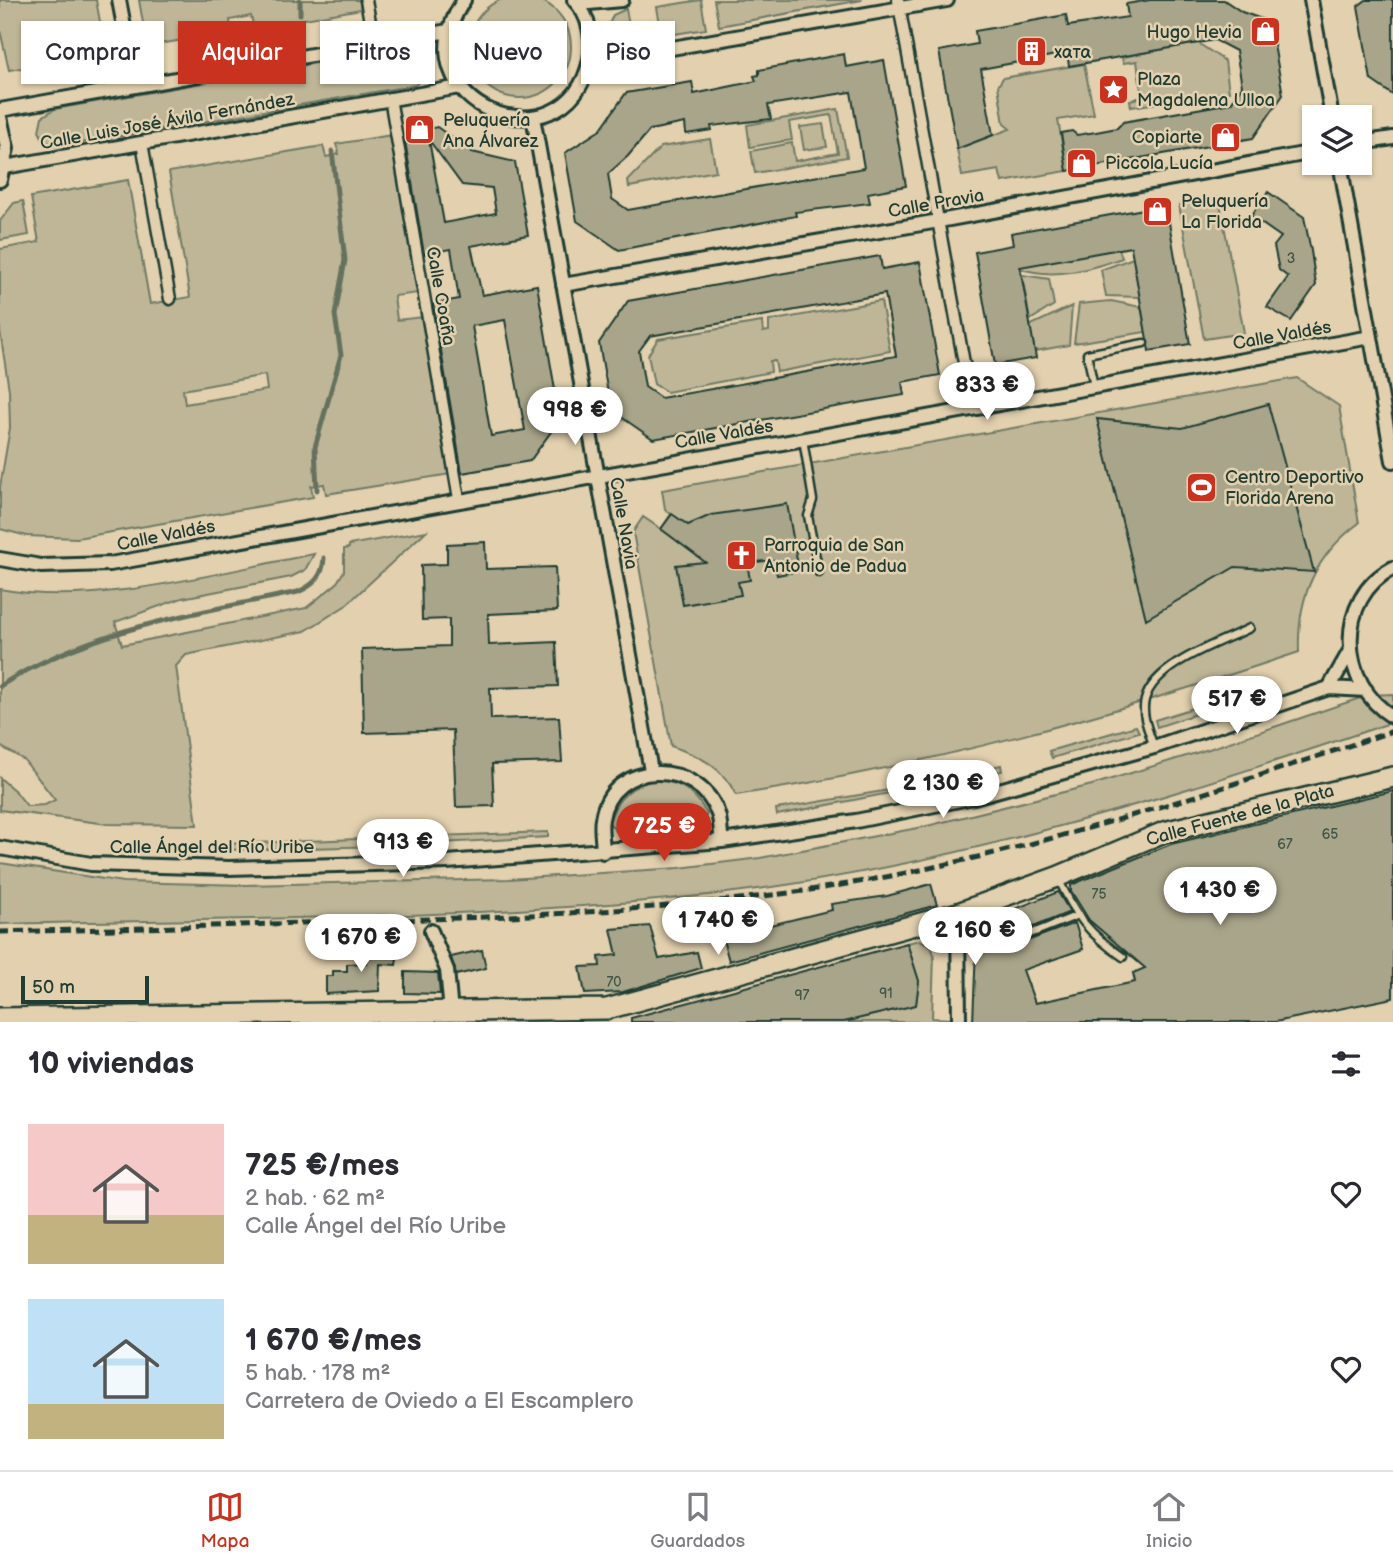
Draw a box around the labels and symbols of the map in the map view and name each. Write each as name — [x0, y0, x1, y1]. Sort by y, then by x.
shop icon: Hugo Hevia — [1248, 15, 1282, 49]
place label: Hugo Hevia — [1147, 22, 1242, 43]
building icon: хата — [1014, 35, 1048, 69]
place label: хата — [1054, 42, 1092, 63]
place label: Plaza Magdalena Ulloa — [1137, 69, 1275, 111]
place icon: Plaza Magdalena Ulloa — [1097, 72, 1131, 106]
street label: Calle Luis José Ávila Fernández — [38, 87, 296, 154]
place label: Peluquería Ana Álvarez — [443, 110, 539, 152]
shop icon: Peluquería Ana Álvarez — [403, 113, 437, 147]
shop icon: Copiarte — [1208, 120, 1242, 154]
place label: Copiarte — [1132, 127, 1202, 148]
shop icon: Piccola Lucía — [1065, 146, 1099, 180]
place label: Piccola Lucía — [1105, 153, 1213, 174]
street label: Calle Pravia — [886, 185, 986, 222]
place label: Peluquería La Florida — [1181, 191, 1268, 233]
shop icon: Peluquería La Florida — [1141, 194, 1175, 228]
street label: Calle Coaña — [421, 245, 460, 347]
house number: 3 — [1287, 250, 1295, 267]
street label: Calle Valdés — [1231, 316, 1333, 354]
pin: 833 € — [938, 362, 1036, 422]
pin: 998 € — [526, 388, 624, 447]
street label: Calle Valdés — [673, 415, 775, 453]
place label: Centro Deportivo Florida Arena — [1225, 467, 1364, 509]
sports icon: Centro Deportivo Florida Arena — [1185, 470, 1219, 504]
street label: Calle Navia — [605, 475, 642, 571]
street label: Calle Valdés — [115, 516, 217, 555]
place label: Parroquia de San Antonio de Padua — [764, 535, 907, 577]
church icon: Parroquia de San Antonio de Padua — [724, 538, 758, 572]
pin: 517 € — [1188, 676, 1286, 736]
pin: 2 130 € — [878, 760, 1008, 820]
street label: Calle Fuente de la Plata — [1144, 780, 1336, 851]
pin: 725 € — [615, 804, 713, 863]
pin: 913 € — [354, 820, 452, 879]
house number: 65 — [1322, 826, 1338, 843]
street label: Calle Ángel del Río Uribe — [110, 835, 315, 858]
house number: 67 — [1277, 836, 1293, 853]
pin: 1 430 € — [1155, 867, 1285, 927]
house number: 75 — [1092, 886, 1106, 903]
pin: 1 740 € — [653, 898, 783, 957]
pin: 2 160 € — [910, 908, 1040, 967]
pin: 1 670 € — [296, 914, 426, 974]
scale bar — [21, 973, 149, 1005]
house number: 70 — [606, 974, 622, 991]
house number: 91 — [879, 985, 893, 1002]
house number: 97 — [795, 987, 810, 1004]

